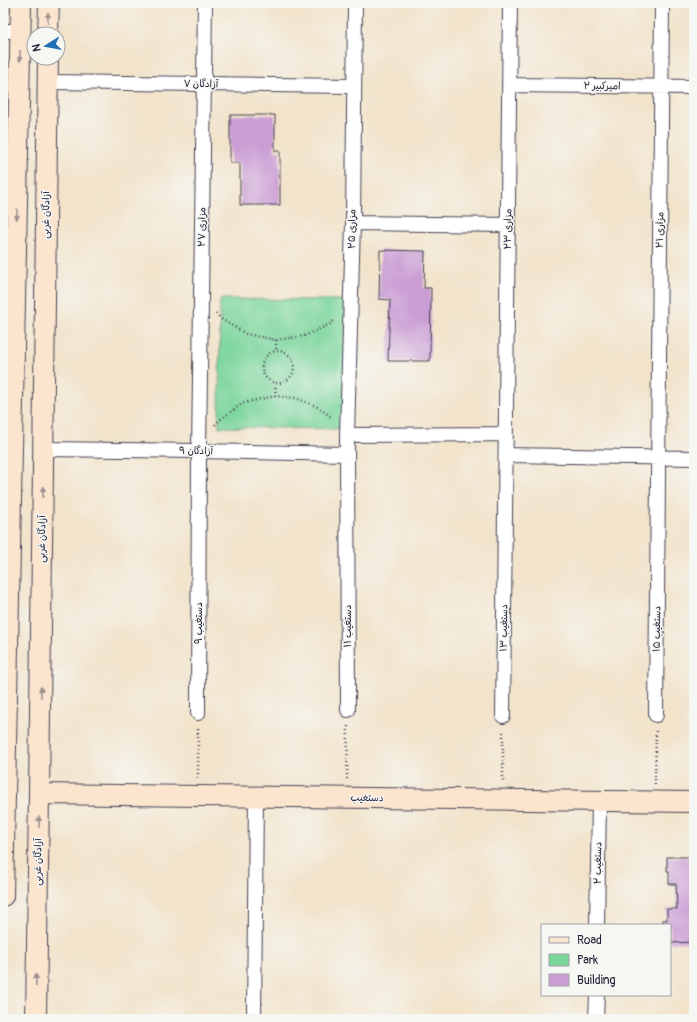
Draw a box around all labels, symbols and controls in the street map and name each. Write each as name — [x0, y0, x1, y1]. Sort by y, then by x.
one-way arrow — [45, 12, 52, 25]
north arrow — [26, 26, 66, 66]
text: N — [29, 42, 44, 53]
one-way arrow — [17, 50, 23, 63]
street label: آزادگان ۷ — [184, 78, 219, 90]
street label: امیرکبیر ۲ — [583, 80, 621, 92]
street label: آزادگان غربی — [40, 191, 53, 239]
street label: مزاری ۲۷ — [196, 207, 208, 247]
one-way arrow — [14, 208, 20, 221]
street label: مزاری ۲۳ — [502, 208, 514, 250]
street label: مزاری ۲۵ — [346, 209, 358, 249]
street label: مزاری ۲۱ — [654, 212, 666, 248]
street label: آزادگان ۹ — [179, 445, 214, 457]
one-way arrow — [40, 485, 46, 498]
street label: آزادگان غربی — [36, 515, 49, 563]
street label: دستغیب ۹ — [193, 602, 205, 644]
street label: دستغیب ۱۱ — [342, 604, 354, 647]
street label: دستغیب ۱۳ — [498, 604, 510, 652]
street label: دستغیب ۱۵ — [651, 606, 663, 652]
one-way arrow — [38, 685, 44, 698]
street label: دستغیب — [350, 792, 384, 804]
one-way arrow — [36, 815, 42, 828]
street label: آزادگان غربی — [32, 838, 45, 886]
street label: دستغیب ۲ — [592, 842, 604, 884]
legend — [541, 924, 671, 996]
text: Road — [577, 933, 602, 948]
text: Park — [577, 953, 598, 968]
one-way arrow — [33, 973, 39, 986]
text: Building — [577, 973, 616, 988]

